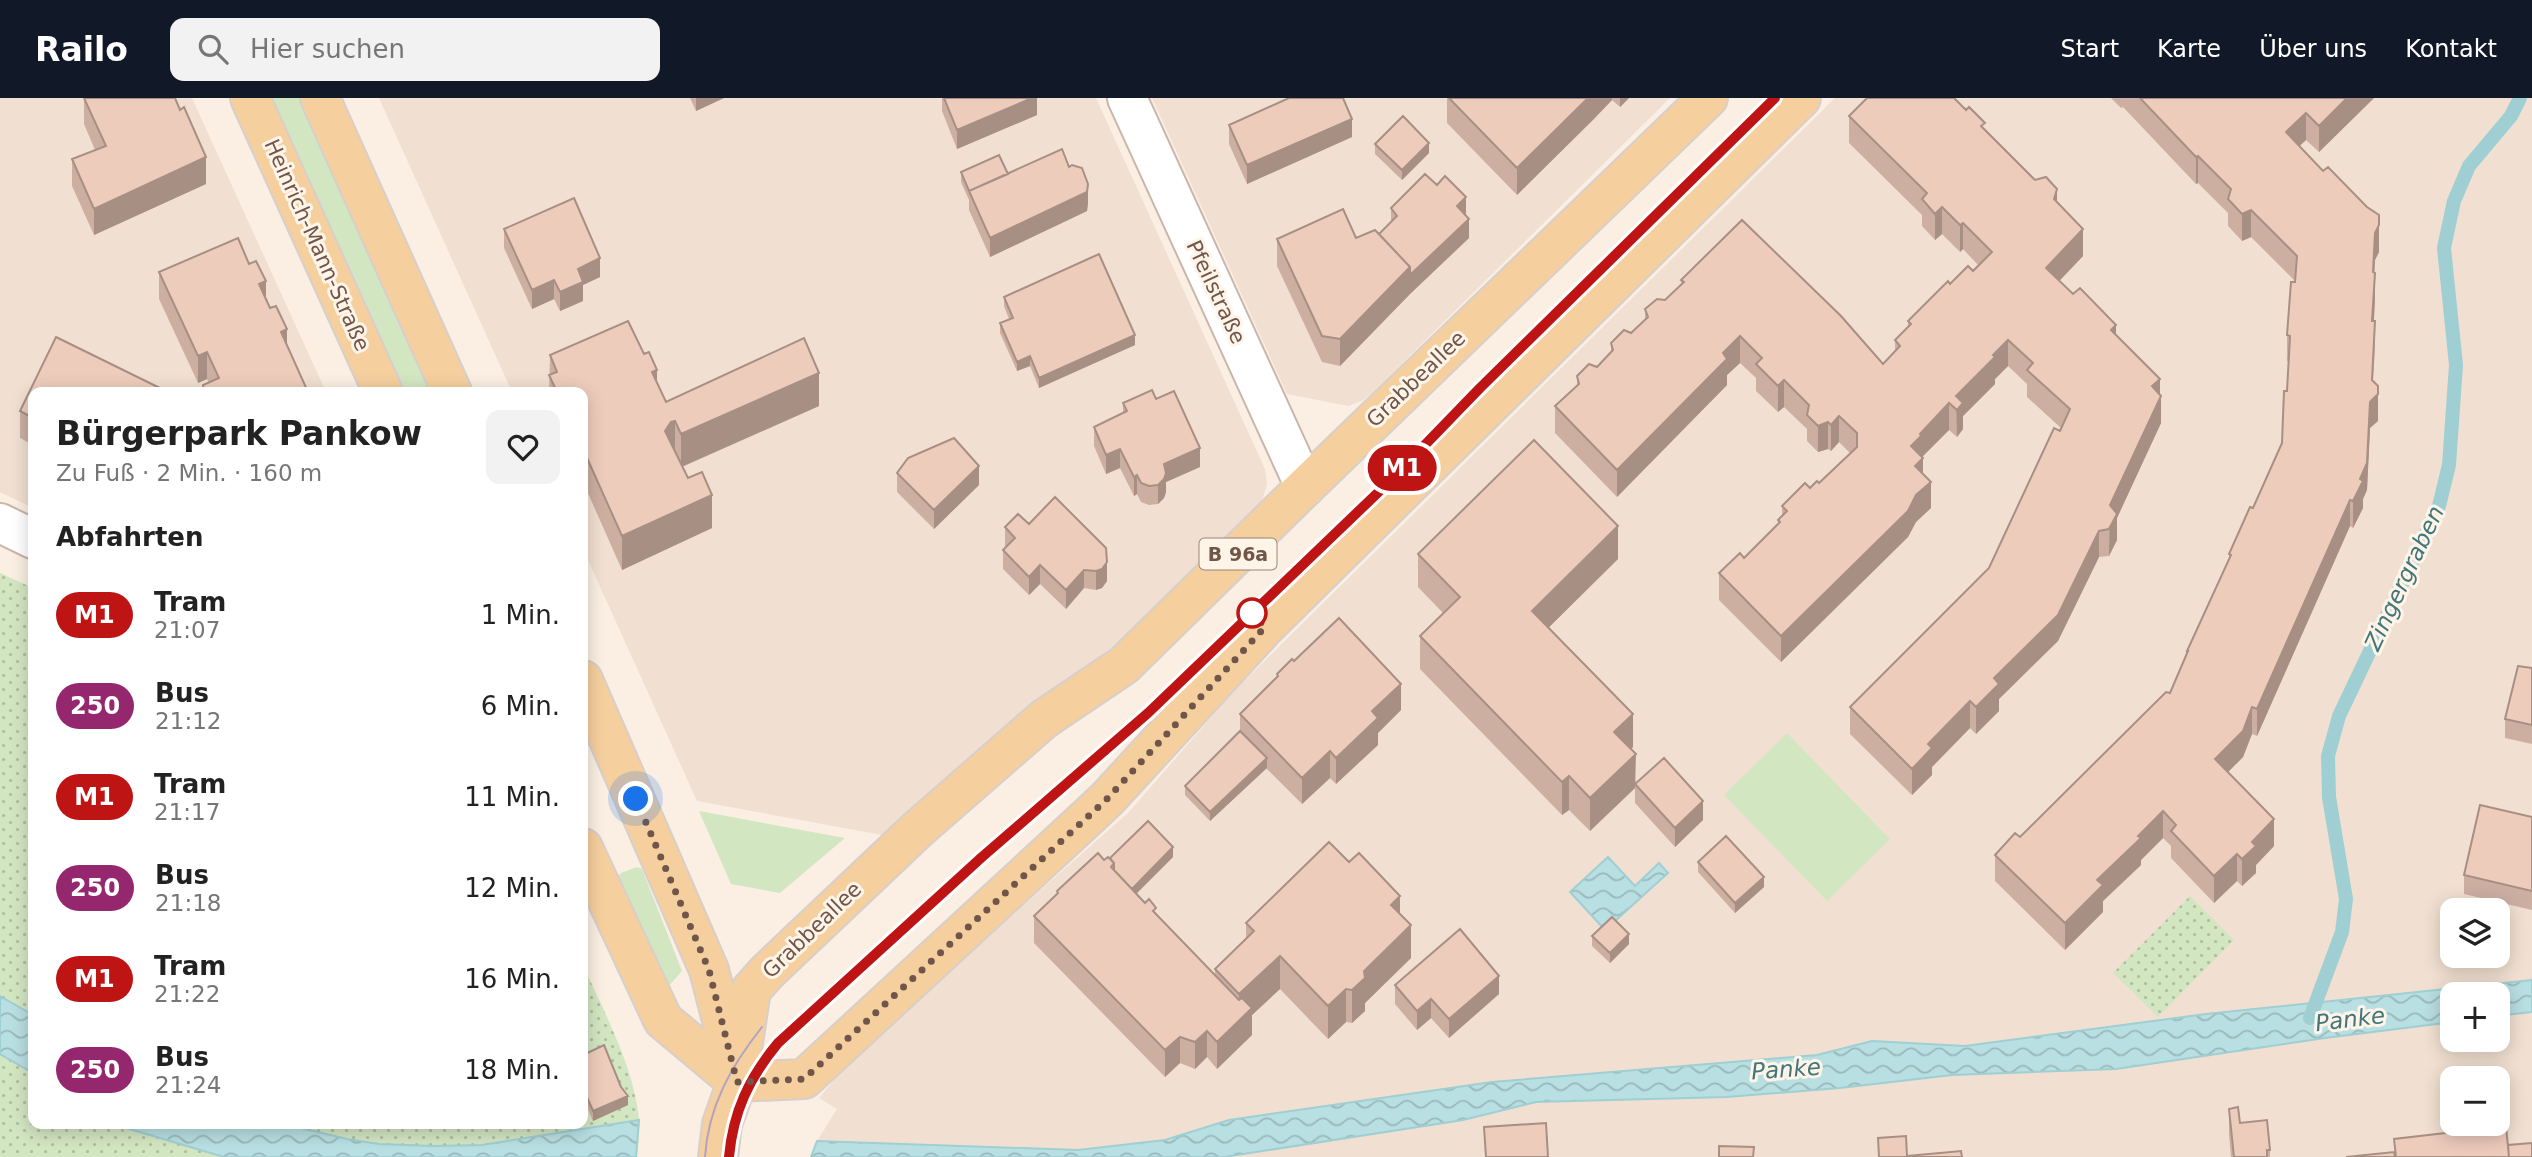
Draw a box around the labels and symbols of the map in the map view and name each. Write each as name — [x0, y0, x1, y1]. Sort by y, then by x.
street label: Heinrich-Mann-Straße — [259, 135, 375, 355]
street label: Pfeilstraße — [1182, 236, 1250, 348]
street label: Grabbeallee — [1362, 326, 1470, 432]
line badge: M1 — [1370, 445, 1434, 491]
water label: Zingergraben — [2359, 502, 2449, 655]
road number: B 96a — [1200, 538, 1276, 569]
unlabelled marker — [1237, 598, 1267, 628]
your location — [618, 781, 653, 816]
street label: Grabbeallee — [758, 877, 866, 983]
water label: Panke — [2314, 1002, 2386, 1036]
water label: Panke — [1750, 1054, 1822, 1084]

